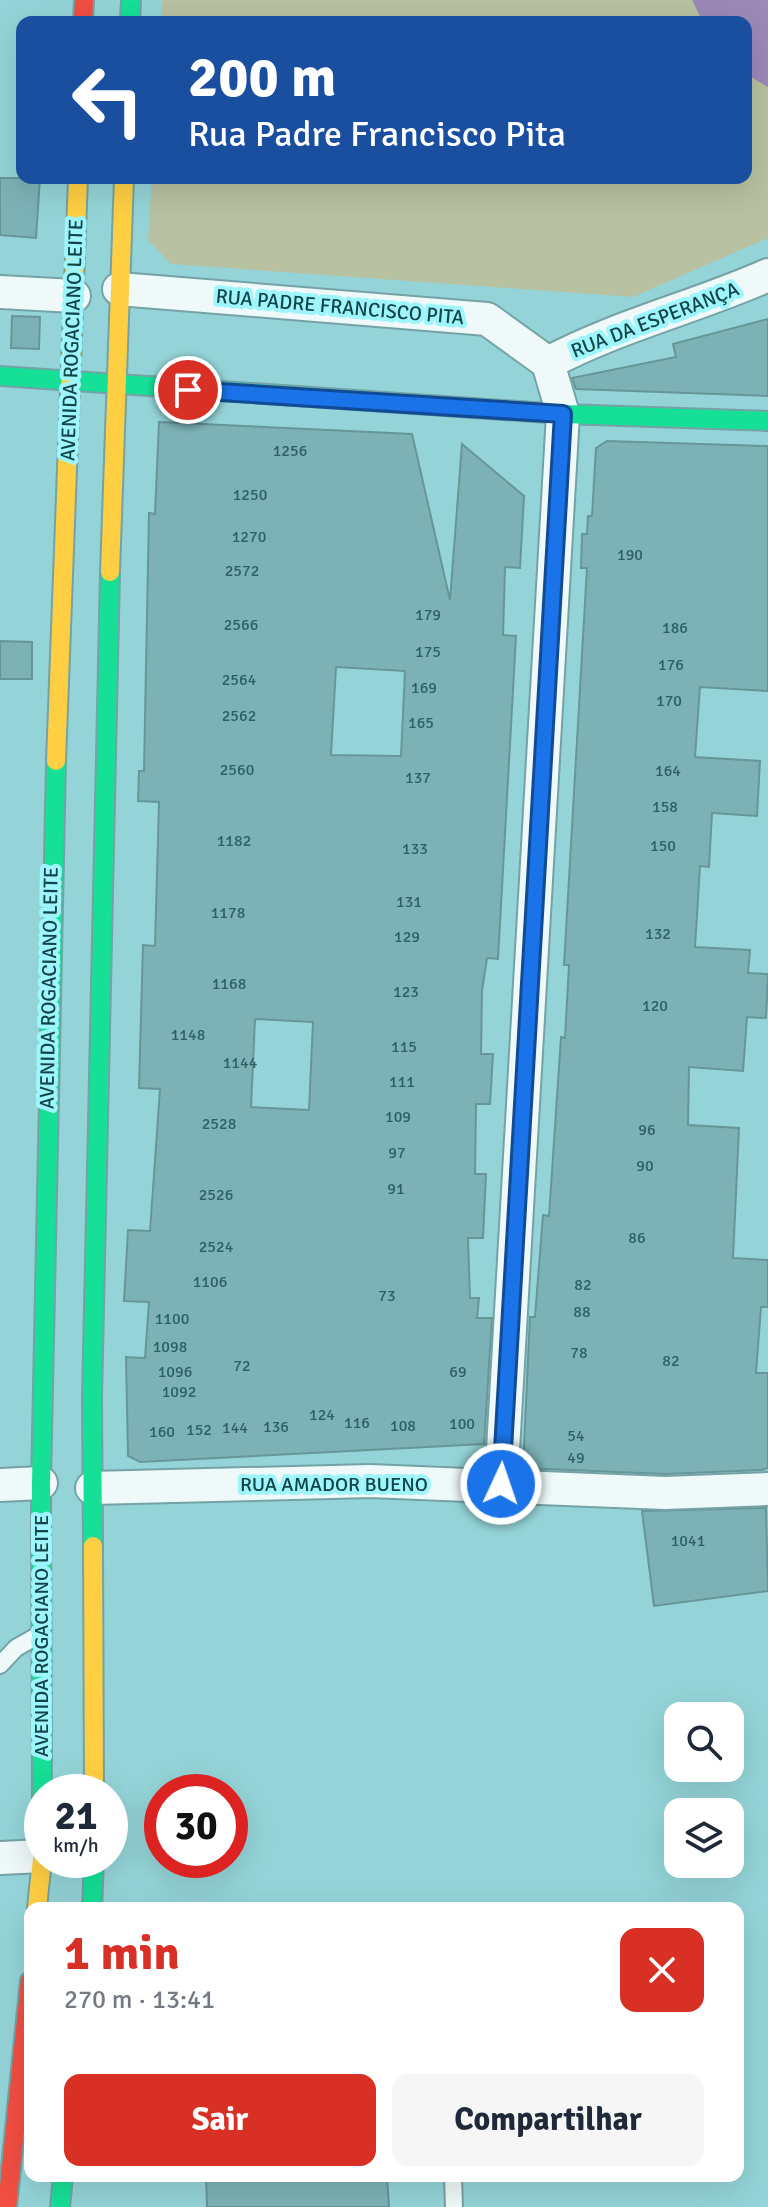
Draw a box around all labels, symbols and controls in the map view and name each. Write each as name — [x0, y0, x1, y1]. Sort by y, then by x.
text: 200 m — [188, 43, 336, 112]
icon: left — [56, 48, 160, 152]
text: Rua Padre Francisco Pita — [188, 112, 566, 157]
street label: AVENIDA ROGACIANO LEITE — [55, 218, 89, 462]
street label: RUA DA ESPERANÇA — [567, 276, 743, 364]
street label: RUA PADRE FRANCISCO PITA — [215, 284, 465, 330]
pin — [154, 356, 222, 424]
icon: arrive — [166, 368, 210, 412]
house number: 1256 — [273, 441, 307, 461]
house number: 1250 — [233, 485, 267, 505]
house number: 1270 — [232, 527, 266, 547]
house number: 190 — [617, 545, 643, 565]
house number: 2572 — [225, 561, 259, 581]
house number: 179 — [415, 605, 441, 625]
house number: 2566 — [224, 615, 258, 635]
house number: 186 — [662, 618, 688, 638]
house number: 175 — [415, 642, 441, 662]
house number: 176 — [658, 655, 684, 675]
house number: 2564 — [222, 670, 257, 690]
house number: 169 — [411, 678, 437, 698]
house number: 170 — [656, 691, 682, 711]
house number: 2562 — [222, 706, 256, 726]
house number: 165 — [408, 713, 434, 733]
house number: 2560 — [220, 760, 254, 780]
house number: 164 — [655, 761, 681, 781]
house number: 137 — [405, 768, 431, 788]
house number: 158 — [652, 797, 678, 817]
house number: 1182 — [217, 831, 251, 851]
house number: 150 — [650, 836, 676, 856]
house number: 133 — [402, 839, 428, 859]
street label: AVENIDA ROGACIANO LEITE — [34, 867, 64, 1109]
house number: 131 — [396, 892, 422, 912]
house number: 1178 — [211, 903, 245, 923]
house number: 132 — [645, 924, 671, 944]
house number: 129 — [394, 927, 420, 947]
house number: 1168 — [212, 974, 246, 994]
house number: 123 — [393, 982, 419, 1002]
house number: 120 — [642, 996, 668, 1016]
house number: 1148 — [171, 1025, 205, 1045]
house number: 115 — [391, 1037, 417, 1057]
house number: 1144 — [223, 1053, 258, 1073]
house number: 111 — [389, 1072, 415, 1092]
house number: 109 — [385, 1107, 411, 1127]
house number: 2528 — [202, 1114, 236, 1134]
house number: 96 — [638, 1120, 656, 1140]
house number: 97 — [388, 1143, 406, 1163]
house number: 90 — [636, 1156, 654, 1176]
house number: 91 — [387, 1179, 405, 1199]
house number: 2526 — [199, 1185, 233, 1205]
house number: 86 — [628, 1228, 646, 1248]
house number: 2524 — [199, 1237, 234, 1257]
house number: 1106 — [193, 1272, 227, 1292]
house number: 82 — [574, 1275, 592, 1295]
house number: 73 — [378, 1286, 396, 1306]
house number: 88 — [573, 1302, 591, 1322]
house number: 1100 — [155, 1309, 189, 1329]
house number: 1098 — [153, 1337, 187, 1357]
house number: 78 — [570, 1343, 588, 1363]
house number: 82 — [662, 1351, 680, 1371]
house number: 72 — [233, 1356, 251, 1376]
house number: 1096 — [158, 1362, 192, 1382]
house number: 69 — [449, 1362, 467, 1382]
house number: 1092 — [162, 1382, 196, 1402]
house number: 124 — [309, 1405, 335, 1425]
house number: 116 — [344, 1413, 370, 1433]
house number: 100 — [449, 1414, 475, 1434]
house number: 108 — [390, 1416, 416, 1436]
house number: 136 — [263, 1417, 289, 1437]
house number: 144 — [222, 1418, 248, 1438]
house number: 152 — [186, 1420, 212, 1440]
house number: 160 — [149, 1422, 175, 1442]
house number: 54 — [567, 1426, 585, 1446]
position arrow — [459, 1442, 543, 1526]
house number: 49 — [567, 1448, 585, 1468]
street label: RUA AMADOR BUENO — [240, 1472, 428, 1497]
street label: AVENIDA ROGACIANO LEITE — [29, 1515, 54, 1757]
house number: 1041 — [671, 1531, 705, 1551]
map controls — [664, 1702, 744, 1878]
button: search — [664, 1702, 744, 1782]
speed limit sign: 30 — [144, 1774, 248, 1878]
text: 21 — [54, 1791, 98, 1841]
button: layers — [664, 1798, 744, 1878]
text: km/h — [53, 1833, 99, 1858]
text: 1 min — [64, 1924, 180, 1983]
button: close — [620, 1928, 704, 2012]
text: 270 m · 13:41 — [64, 1984, 215, 2016]
button: Sair — [64, 2074, 376, 2166]
button: Compartilhar — [392, 2074, 704, 2166]

